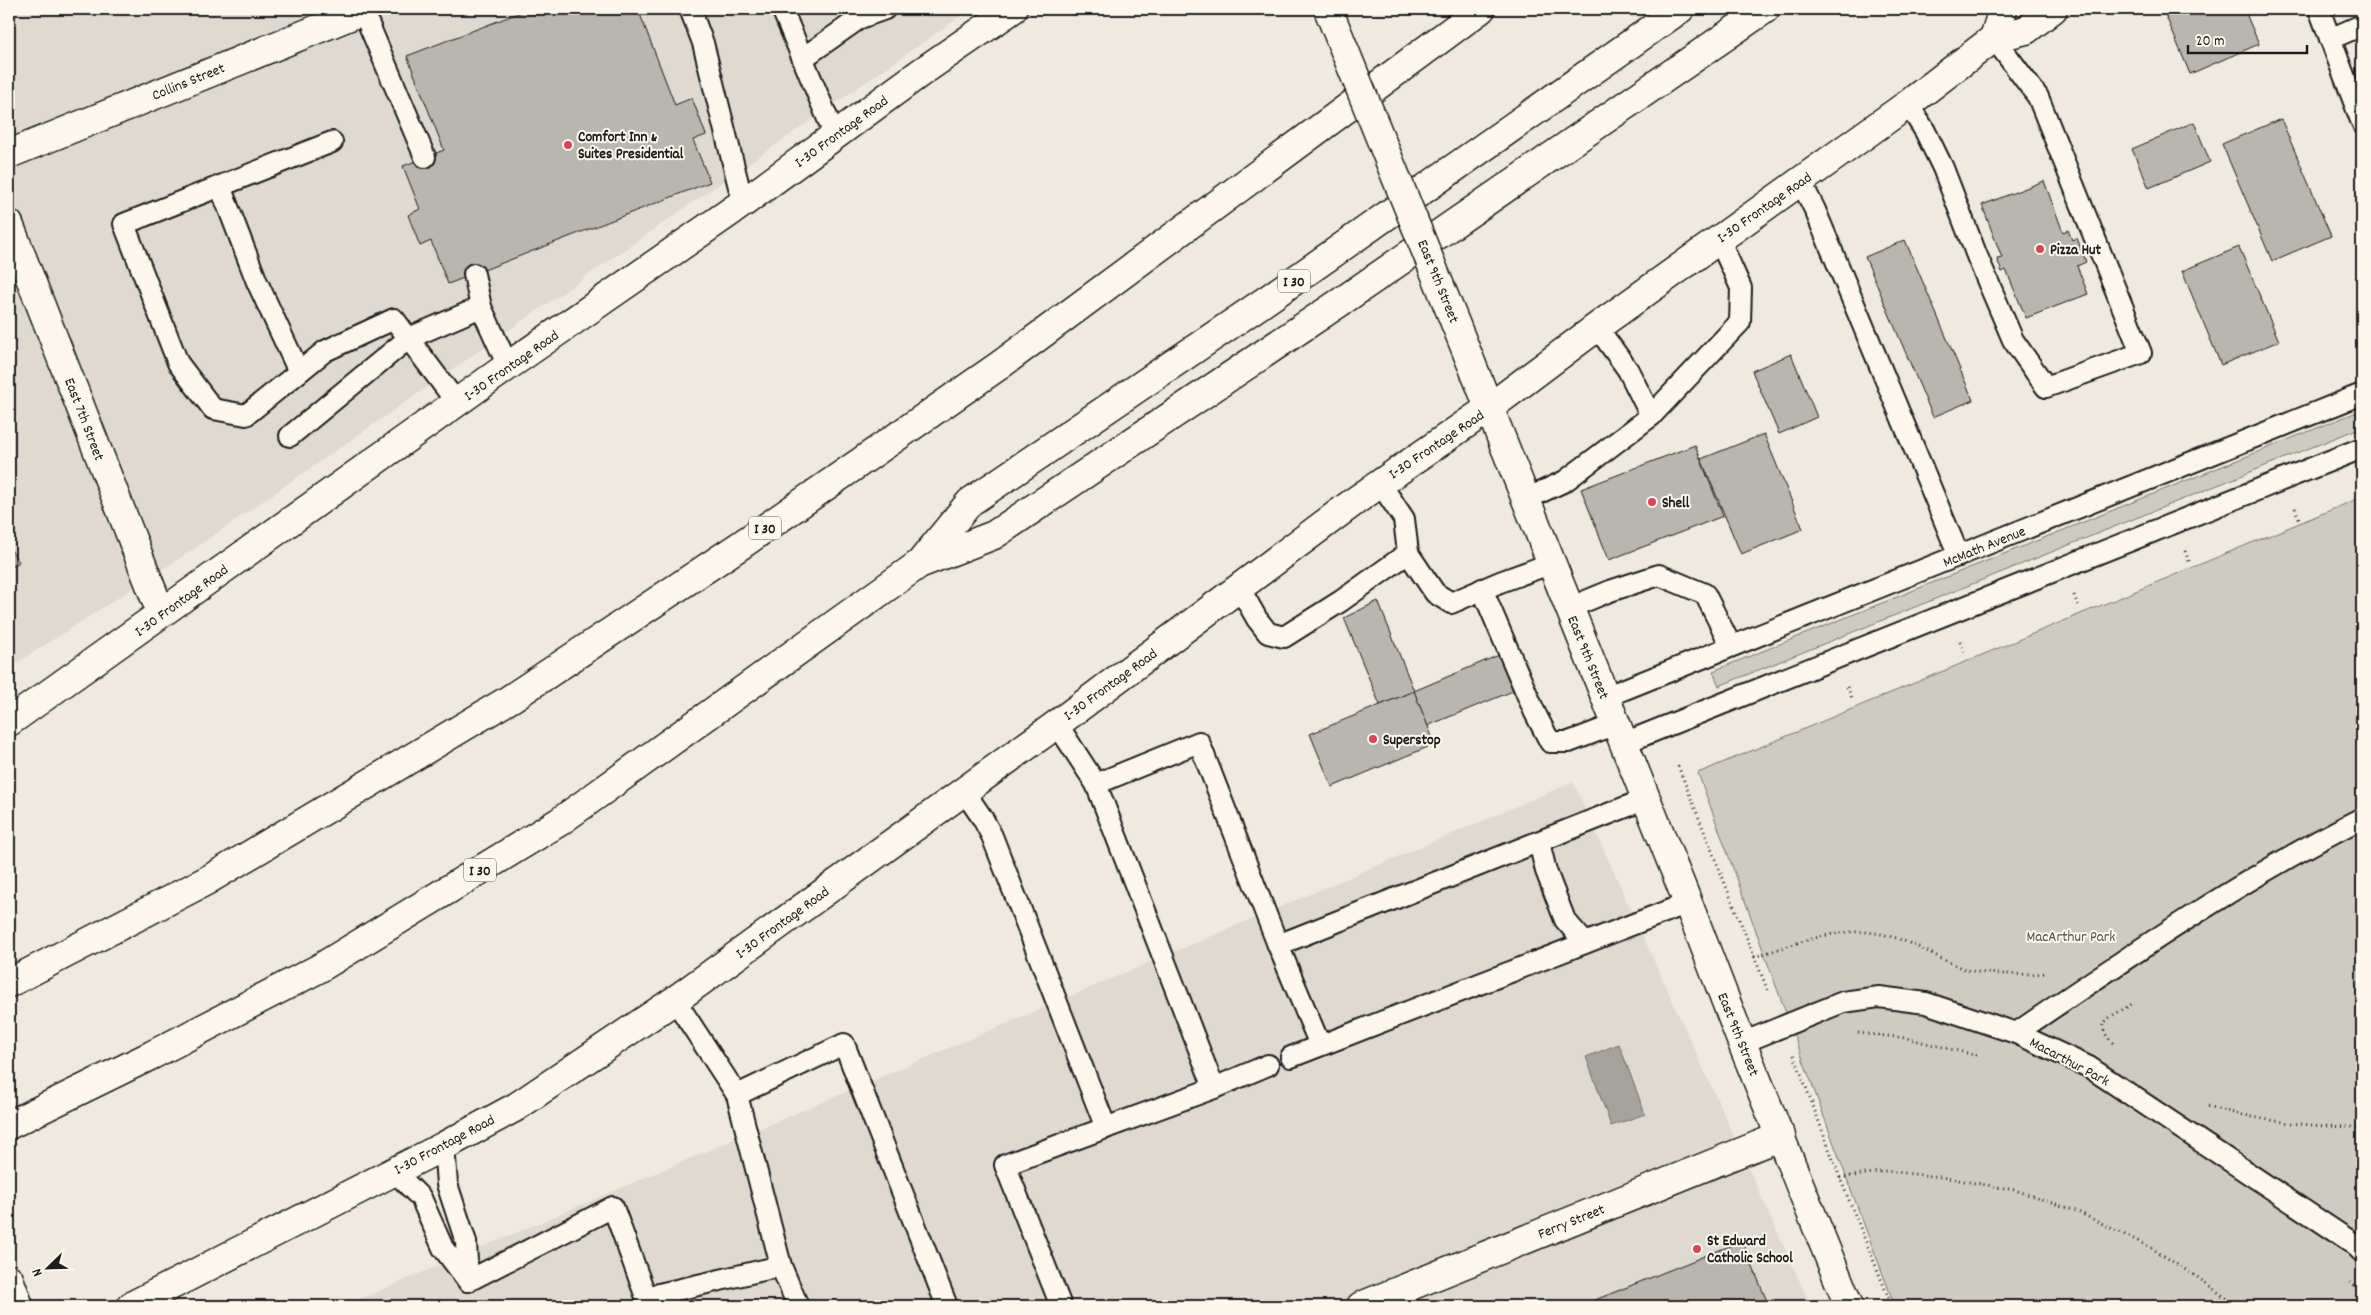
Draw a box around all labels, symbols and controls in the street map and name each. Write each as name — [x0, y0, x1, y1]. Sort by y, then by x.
scale bar — [2188, 22, 2307, 54]
text: 20 m — [2196, 31, 2224, 53]
street label: Collins Street — [149, 58, 229, 107]
street label: I-30 Frontage Road — [791, 91, 894, 174]
place label: Comfort Inn & Suites Presidential — [578, 127, 684, 166]
marker: Comfort Inn & Suites Presidential — [562, 139, 574, 151]
street label: I-30 Frontage Road — [1713, 168, 1817, 250]
street label: East 9th Street — [1410, 237, 1464, 327]
place label: Pizza Hut — [2050, 240, 2102, 262]
marker: Pizza Hut — [2034, 243, 2046, 255]
road number: I 30 — [1278, 270, 1310, 292]
street label: I-30 Frontage Road — [460, 326, 564, 408]
street label: East 7th Street — [57, 375, 109, 465]
street label: I-30 Frontage Road — [1385, 405, 1489, 486]
place label: Shell — [1662, 493, 1690, 515]
marker: Shell — [1646, 496, 1658, 508]
road number: I 30 — [749, 516, 781, 540]
street label: McMath Avenue — [1940, 521, 2030, 574]
street label: I-30 Frontage Road — [131, 560, 234, 643]
street label: East 9th Street — [1560, 613, 1614, 703]
street label: I-30 Frontage Road — [1060, 644, 1163, 727]
place label: Superstop — [1383, 730, 1441, 752]
marker: Superstop — [1367, 733, 1379, 745]
road number: I 30 — [464, 858, 496, 882]
street label: I-30 Frontage Road — [732, 882, 835, 965]
park label: MacArthur Park — [2026, 927, 2116, 949]
street label: East 9th Street — [1710, 990, 1764, 1080]
street label: Macarthur Park — [2025, 1032, 2113, 1093]
street label: I-30 Frontage Road — [391, 1110, 499, 1182]
street label: Ferry Street — [1535, 1199, 1609, 1246]
place label: St Edward Catholic School — [1707, 1231, 1793, 1270]
north arrow — [22, 1242, 72, 1292]
marker: St Edward Catholic School — [1691, 1243, 1703, 1255]
text: N — [27, 1265, 48, 1279]

